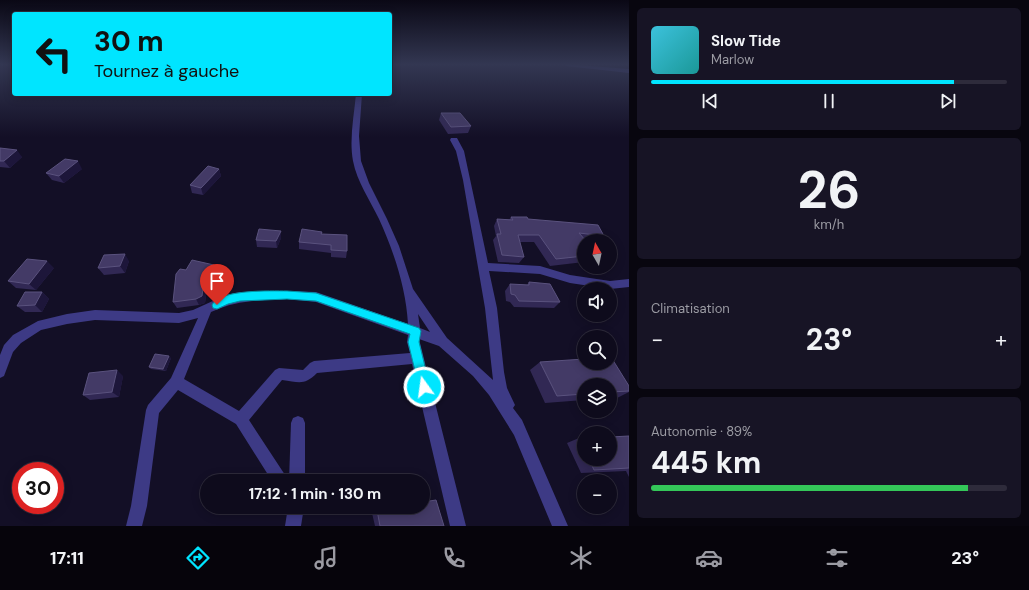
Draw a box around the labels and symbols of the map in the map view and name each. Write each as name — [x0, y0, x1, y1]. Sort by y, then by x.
north arrow — [577, 234, 617, 274]
pin — [200, 264, 234, 305]
position arrow — [403, 366, 445, 408]
speed limit sign: 30 — [12, 462, 64, 514]

